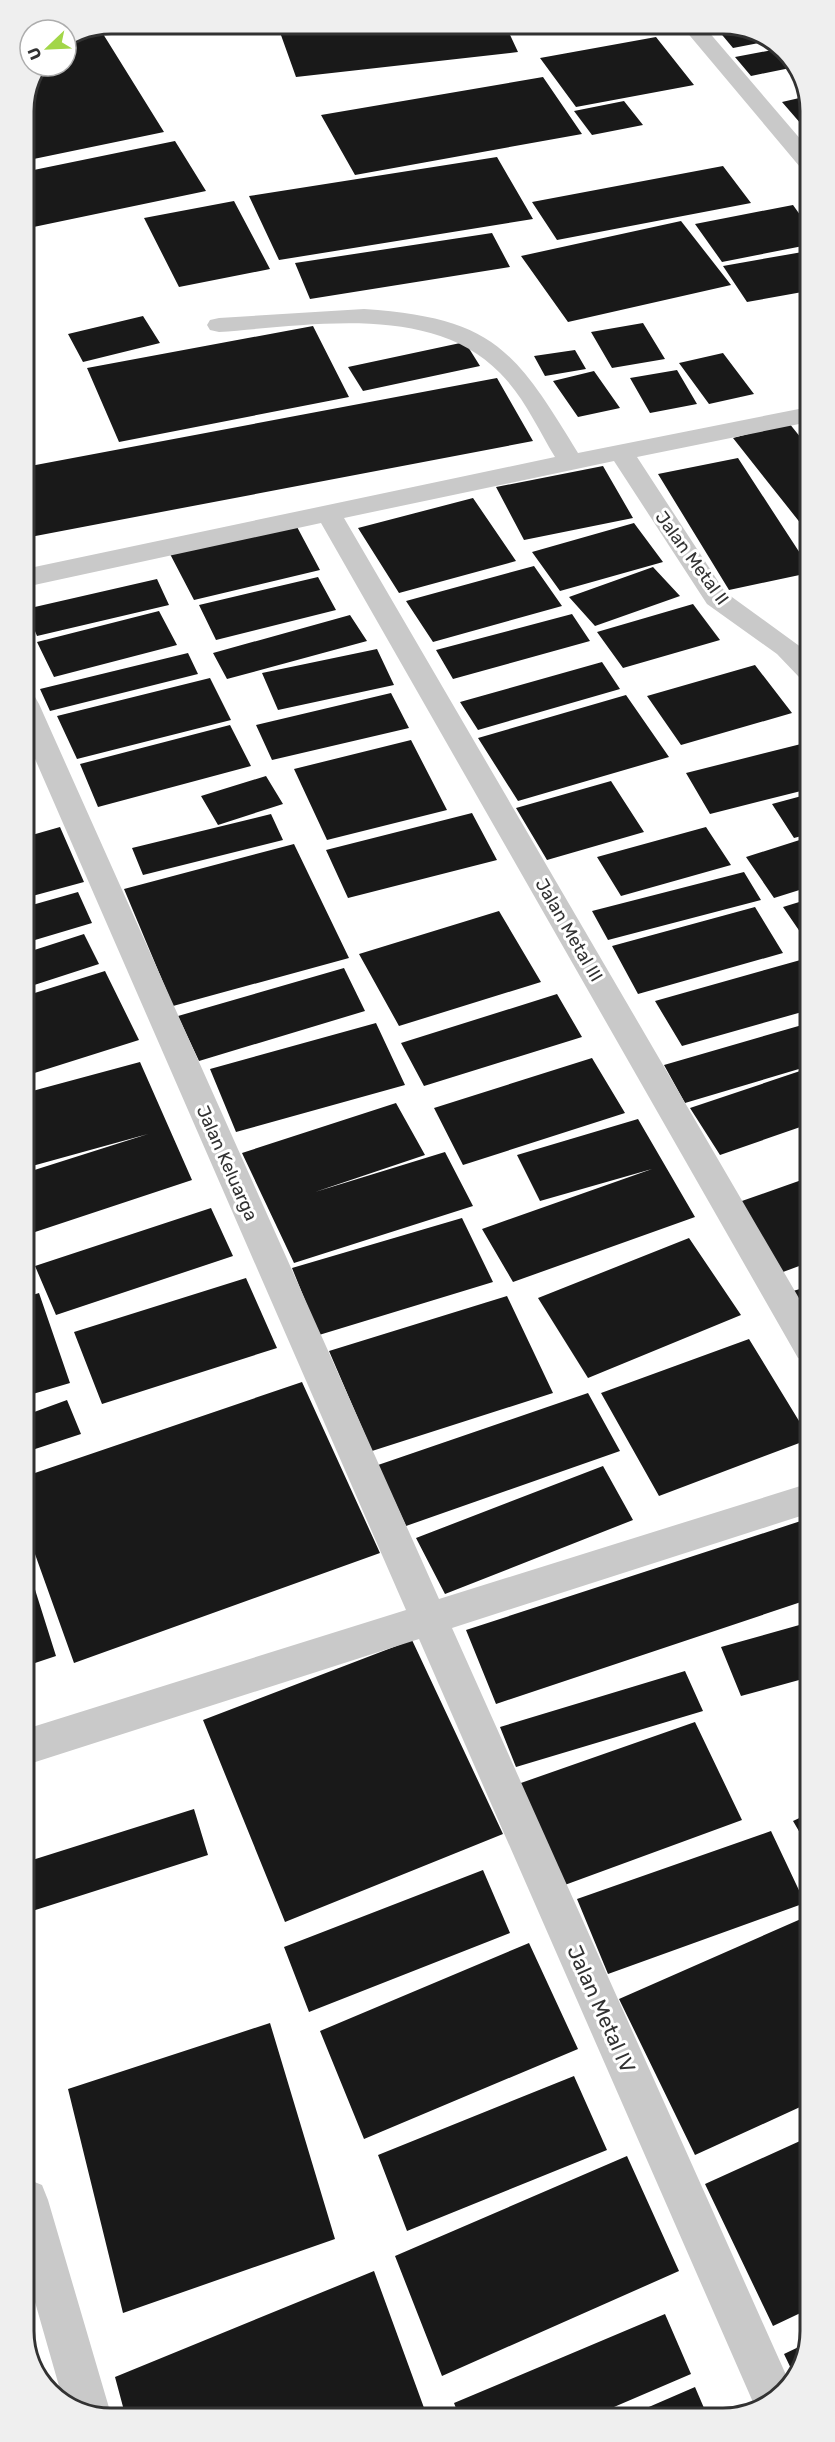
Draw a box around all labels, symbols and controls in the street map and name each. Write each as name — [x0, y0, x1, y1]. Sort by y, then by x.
north arrow — [18, 18, 78, 78]
text: U — [24, 45, 46, 63]
street label: Jalan Metal II — [651, 507, 733, 609]
street label: Jalan Metal III — [531, 874, 607, 986]
street label: Jalan Keluarga — [192, 1102, 262, 1224]
street label: Jalan Metal IV — [562, 1941, 641, 2077]

